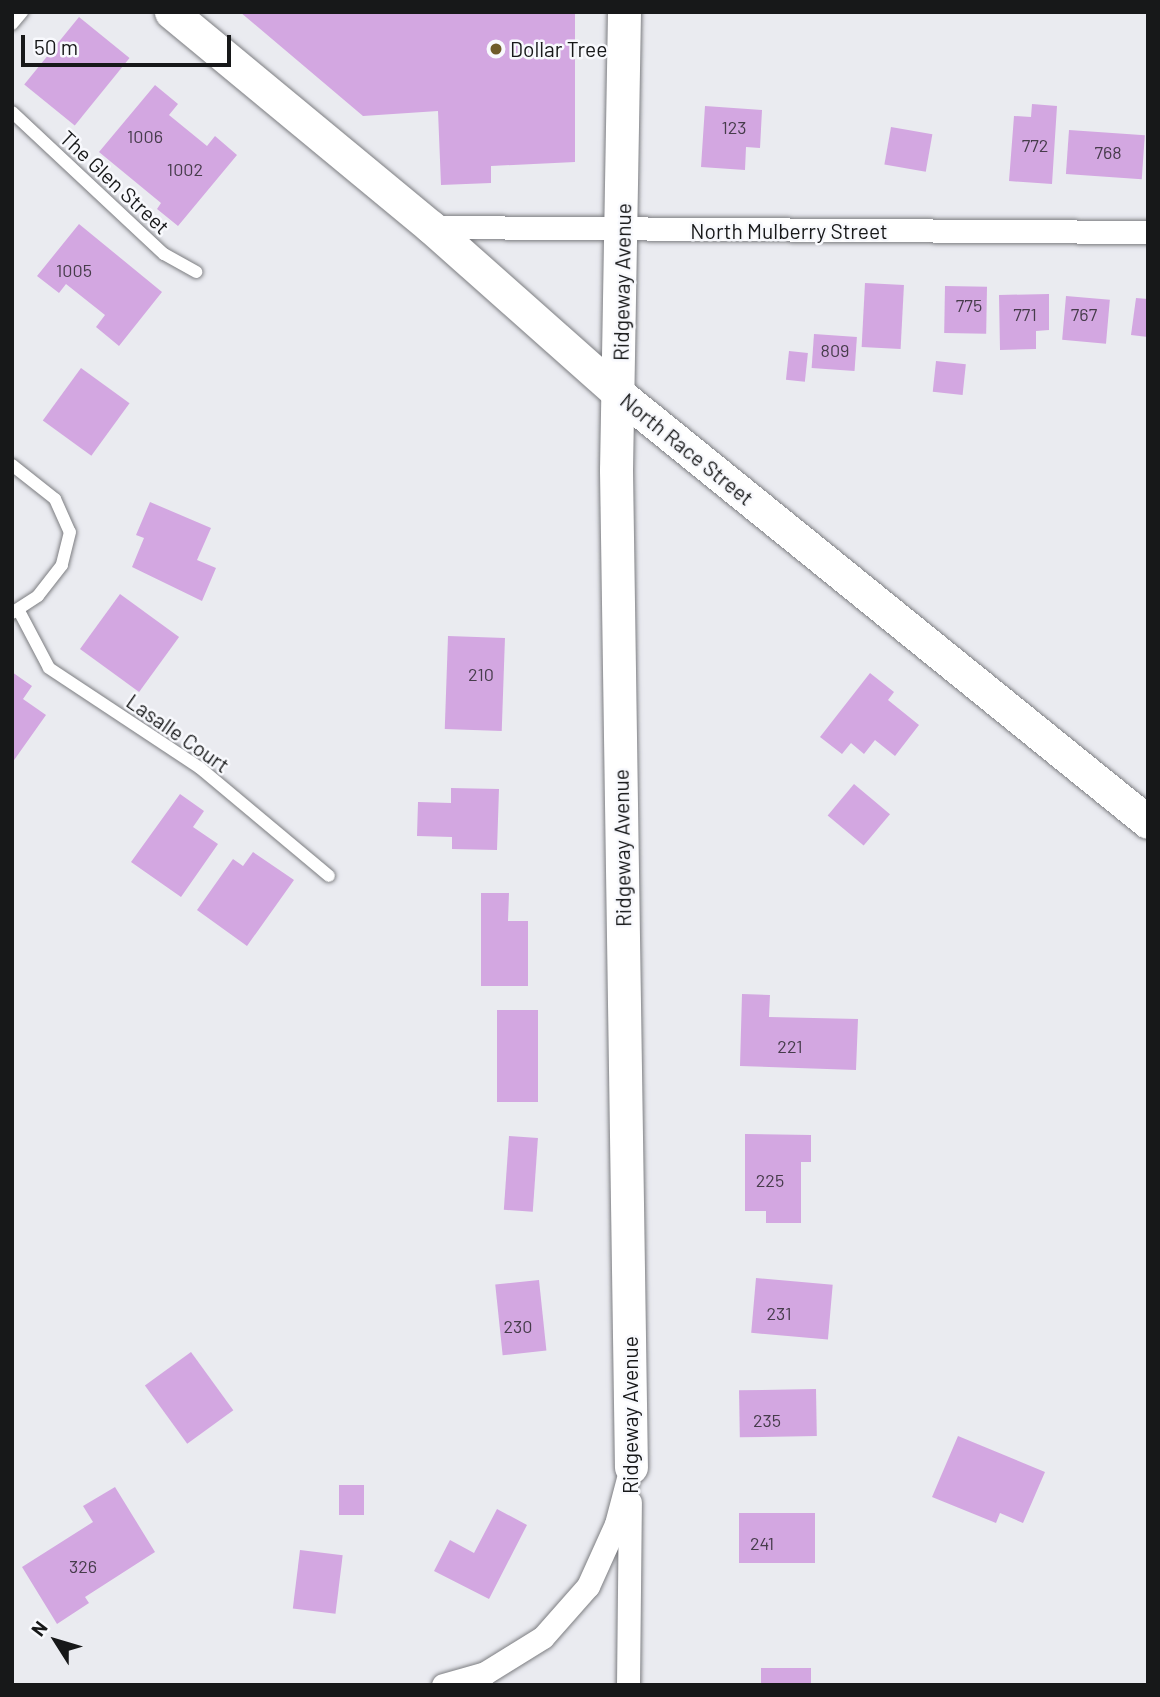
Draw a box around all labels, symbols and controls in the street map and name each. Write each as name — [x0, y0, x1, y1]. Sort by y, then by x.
scale bar — [24, 21, 234, 65]
text: 50 m — [34, 34, 78, 59]
place label: Dollar Tree — [510, 36, 607, 62]
marker: Dollar Tree — [488, 41, 504, 57]
house number: 123 — [721, 116, 747, 138]
street label: The Glen Street — [55, 125, 175, 239]
house number: 1006 — [127, 125, 163, 147]
house number: 772 — [1022, 134, 1048, 156]
house number: 768 — [1094, 141, 1122, 163]
house number: 1002 — [167, 158, 203, 180]
street label: Ridgeway Avenue — [608, 203, 636, 361]
street label: North Mulberry Street — [690, 218, 888, 244]
house number: 1005 — [56, 259, 92, 281]
house number: 775 — [956, 294, 982, 316]
house number: 771 — [1013, 303, 1037, 325]
house number: 767 — [1071, 303, 1097, 325]
house number: 809 — [821, 339, 849, 361]
street label: North Race Street — [615, 388, 759, 510]
house number: 210 — [468, 663, 494, 685]
street label: Lasalle Court — [122, 688, 234, 778]
street label: Ridgeway Avenue — [608, 769, 636, 927]
house number: 221 — [777, 1035, 803, 1057]
house number: 225 — [756, 1169, 784, 1191]
house number: 231 — [767, 1302, 791, 1324]
house number: 230 — [504, 1315, 532, 1337]
street label: Ridgeway Avenue — [617, 1336, 643, 1494]
house number: 235 — [753, 1409, 781, 1431]
house number: 241 — [750, 1532, 774, 1554]
house number: 326 — [69, 1555, 97, 1577]
north arrow — [21, 1606, 91, 1676]
text: N — [26, 1616, 52, 1640]

